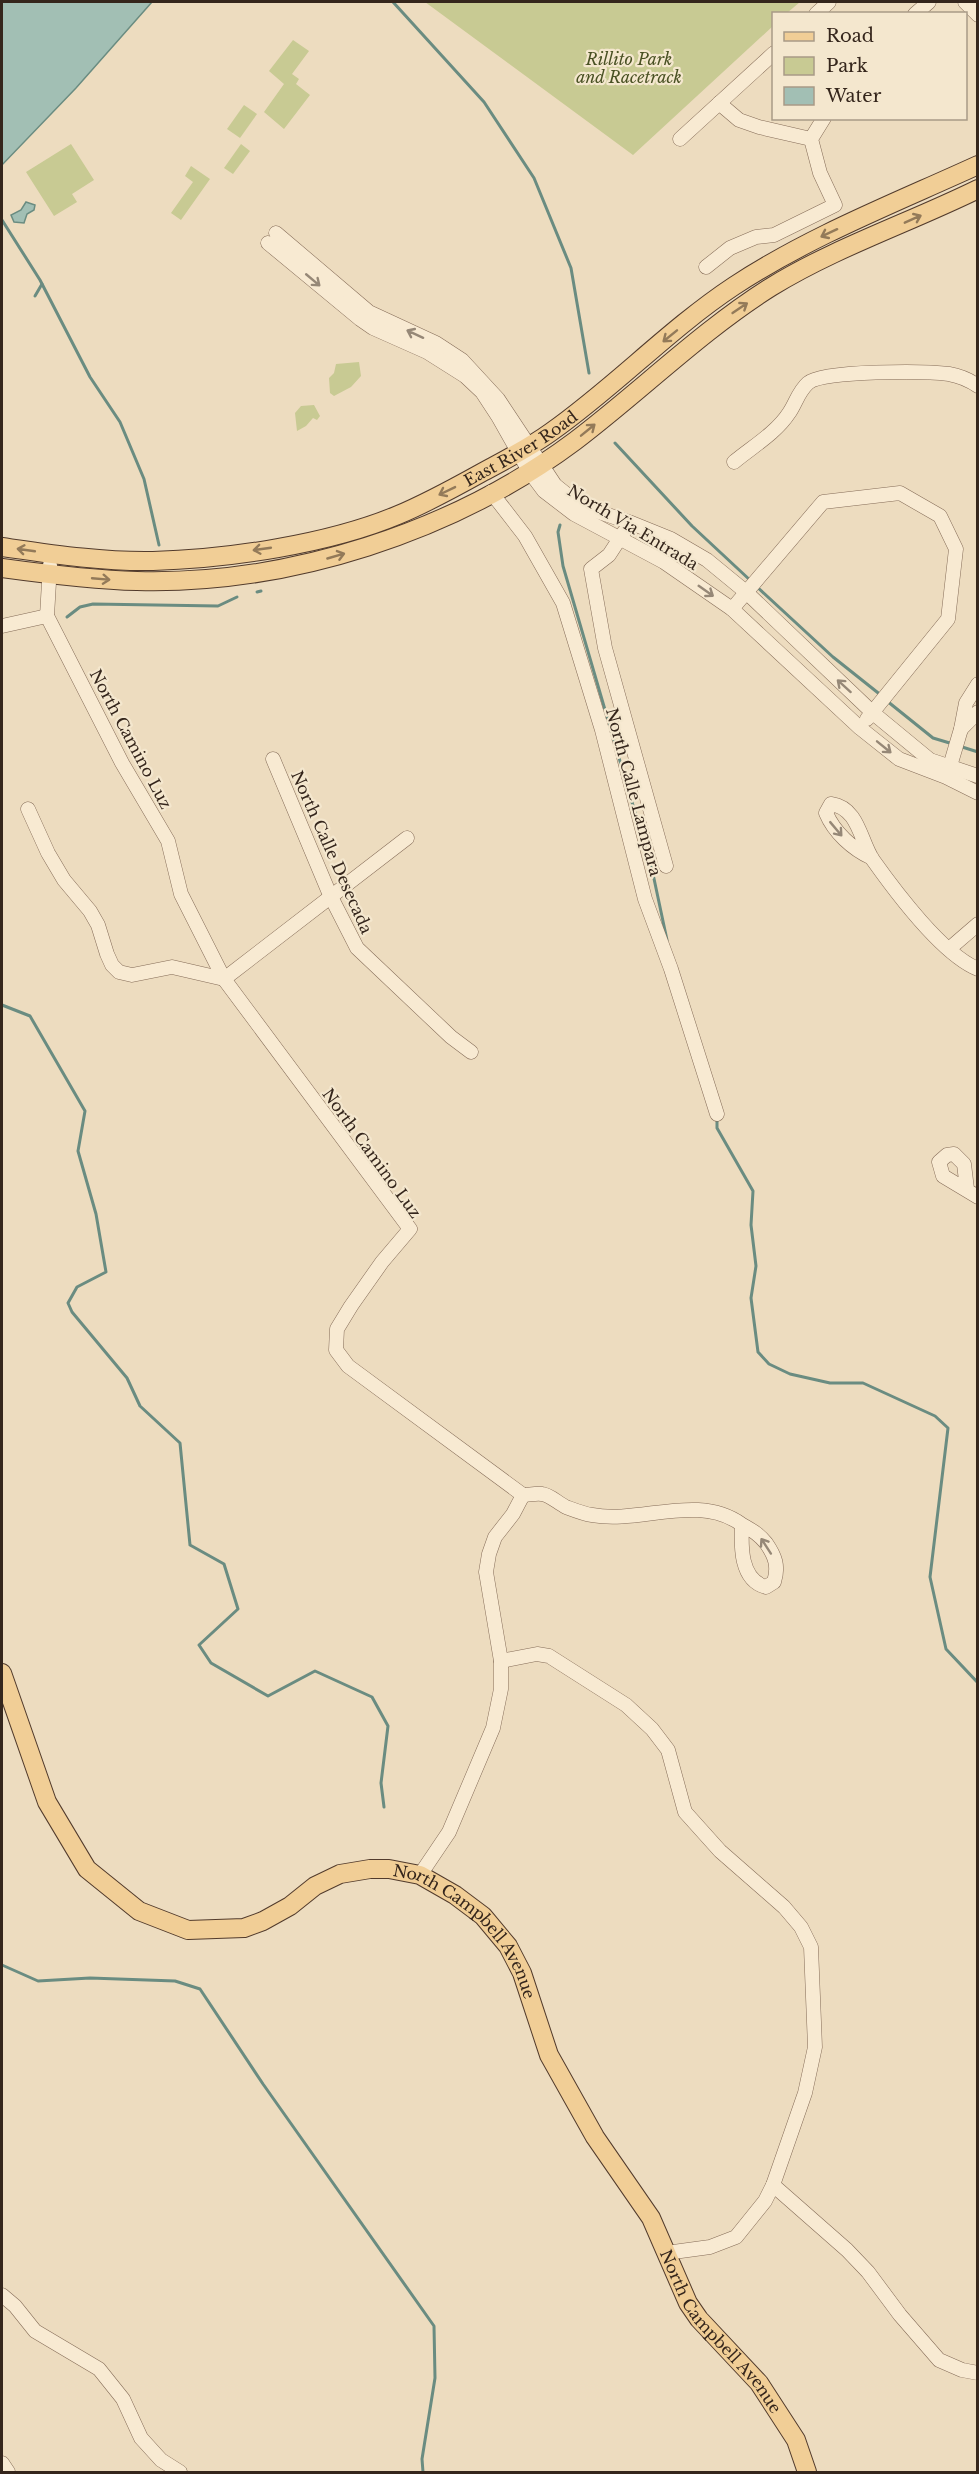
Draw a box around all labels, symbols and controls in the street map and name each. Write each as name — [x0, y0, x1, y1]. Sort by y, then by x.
legend — [772, 12, 967, 120]
text: Road — [826, 25, 874, 47]
park label: Rillito Park and Racetrack — [576, 49, 682, 87]
text: Park — [826, 55, 868, 77]
text: Water — [825, 85, 882, 107]
one-way arrow — [904, 213, 922, 224]
one-way arrow — [820, 228, 838, 240]
one-way arrow — [305, 273, 320, 287]
one-way arrow — [731, 302, 748, 314]
one-way arrow — [407, 327, 425, 339]
one-way arrow — [663, 329, 679, 342]
street label: East River Road — [460, 406, 581, 491]
one-way arrow — [580, 424, 596, 437]
street label: North Via Entrada — [564, 480, 702, 574]
one-way arrow — [438, 486, 456, 497]
one-way arrow — [253, 544, 272, 555]
one-way arrow — [17, 545, 37, 556]
one-way arrow — [326, 550, 345, 561]
one-way arrow — [91, 574, 111, 585]
one-way arrow — [698, 585, 714, 597]
street label: North Camino Luz — [86, 666, 176, 812]
one-way arrow — [836, 679, 851, 693]
street label: North Calle Lampara — [602, 706, 666, 878]
one-way arrow — [876, 741, 892, 754]
street label: North Calle Desecada — [287, 767, 377, 937]
one-way arrow — [829, 821, 843, 836]
street label: North Camino Luz — [318, 1084, 426, 1222]
one-way arrow — [760, 1538, 772, 1555]
street label: North Campbell Avenue — [391, 1860, 540, 2001]
street label: North Campbell Avenue — [656, 2246, 786, 2417]

